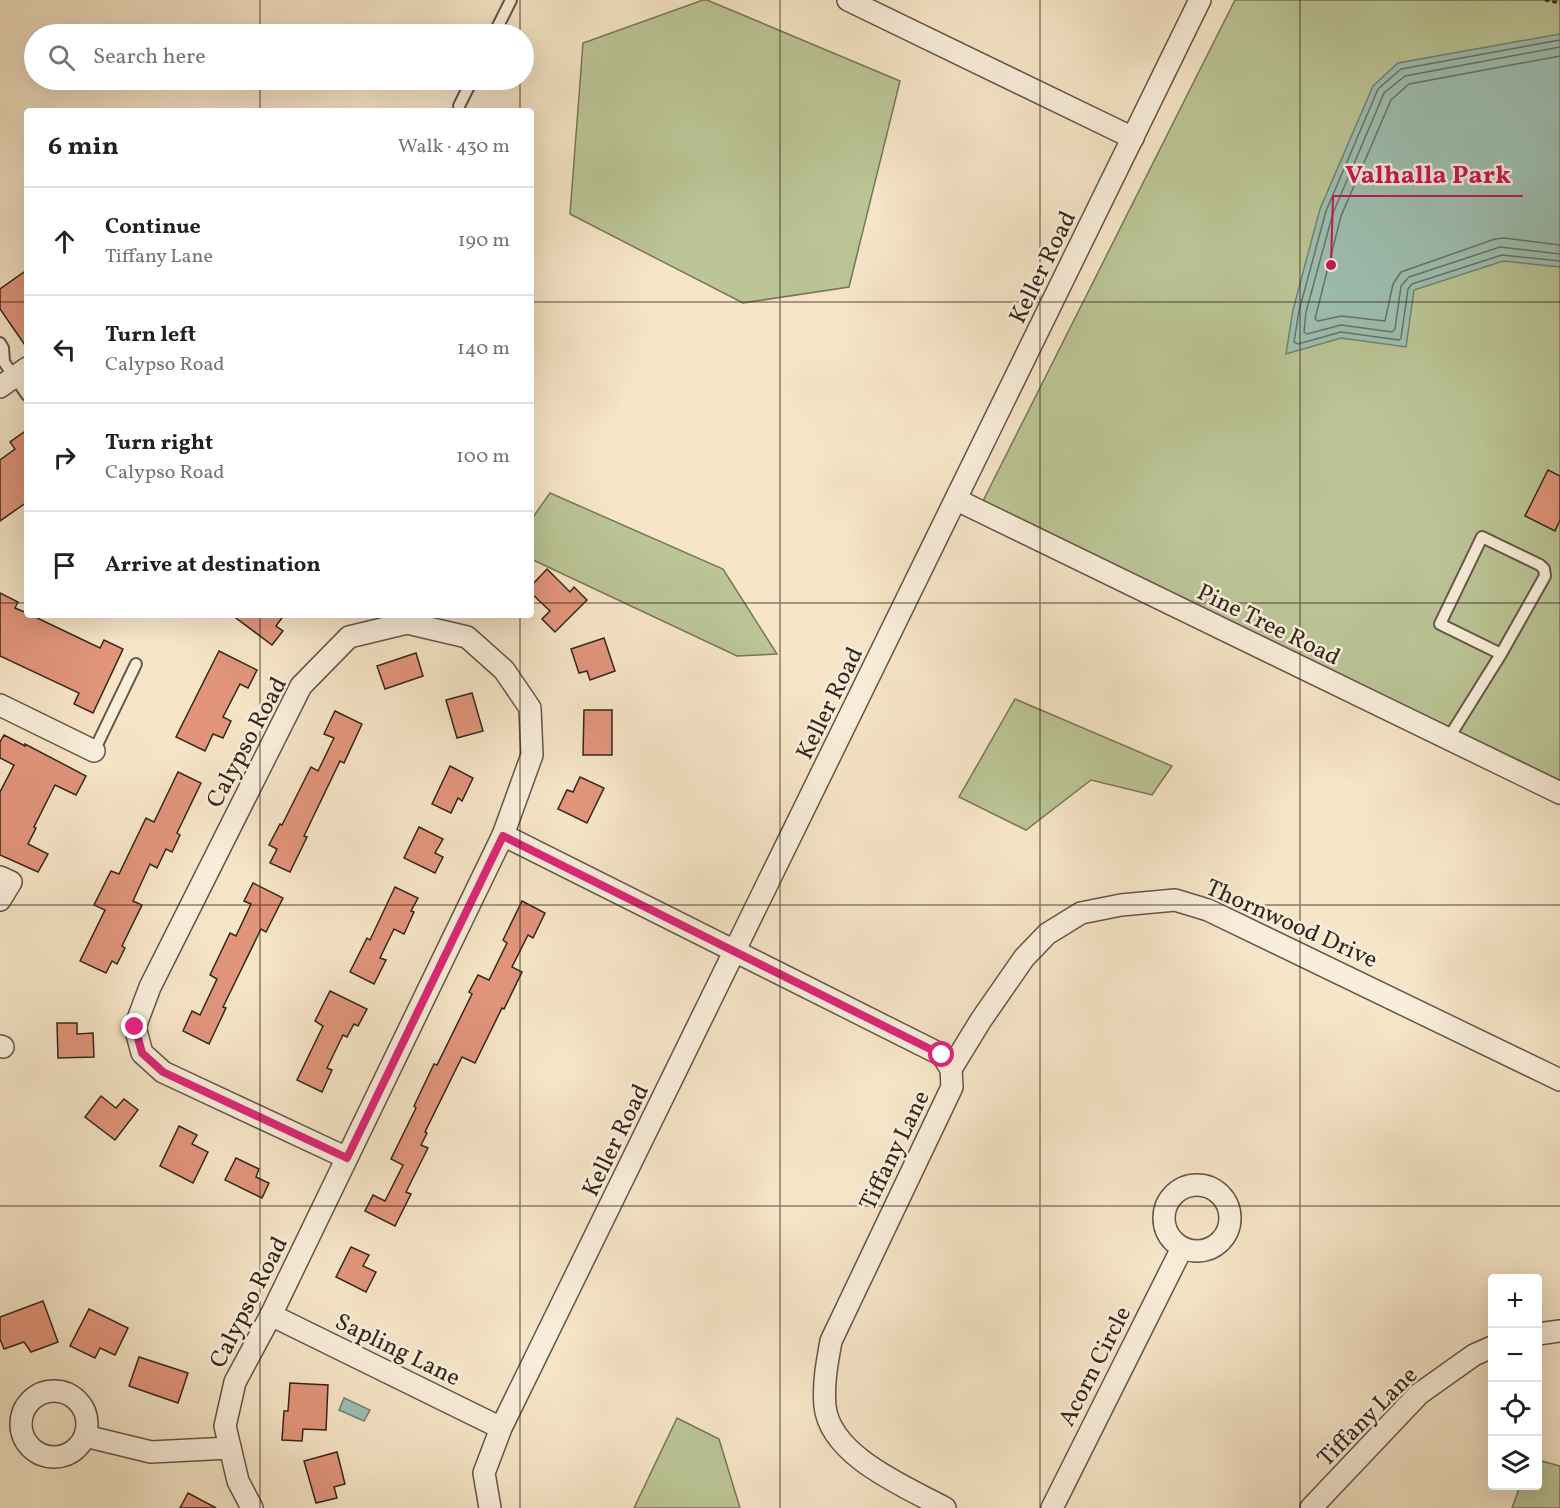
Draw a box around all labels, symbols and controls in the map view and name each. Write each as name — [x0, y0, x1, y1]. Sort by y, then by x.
search box — [24, 24, 534, 90]
icon: search — [45, 41, 78, 74]
text: Search here — [93, 42, 206, 73]
text: 6 min — [48, 129, 119, 165]
text: Walk · 430 m — [398, 133, 510, 161]
callout: Valhalla Park — [1333, 152, 1523, 196]
text: Valhalla Park — [1345, 158, 1511, 194]
street label: Keller Road — [1002, 206, 1086, 330]
text: Continue — [105, 212, 201, 243]
icon: ahead — [48, 225, 81, 258]
text: 190 m — [458, 227, 510, 255]
text: Tiffany Lane — [105, 243, 213, 271]
text: Turn left — [105, 320, 196, 351]
icon: left — [48, 333, 81, 366]
text: 140 m — [457, 335, 510, 363]
text: Calypso Road — [105, 351, 225, 379]
text: Turn right — [105, 428, 213, 459]
icon: right — [48, 441, 81, 474]
text: 100 m — [456, 443, 510, 471]
text: Calypso Road — [105, 459, 225, 487]
icon: arrive — [48, 549, 81, 582]
text: Arrive at destination — [105, 550, 321, 581]
street label: Pine Tree Road — [1191, 576, 1346, 675]
street label: Keller Road — [789, 642, 873, 766]
street label: Calypso Road — [199, 672, 296, 814]
street label: Thornwood Drive — [1200, 872, 1383, 978]
route end — [121, 1013, 147, 1039]
route start — [928, 1041, 954, 1067]
street label: Keller Road — [575, 1079, 659, 1203]
street label: Tiffany Lane — [852, 1085, 939, 1217]
street label: Calypso Road — [202, 1231, 298, 1375]
map controls — [1488, 1274, 1542, 1490]
button: + — [1488, 1274, 1542, 1328]
street label: Acorn Circle — [1051, 1301, 1141, 1433]
street label: Sapling Lane — [329, 1306, 466, 1396]
button: − — [1488, 1328, 1542, 1382]
street label: Tiffany Lane — [1311, 1360, 1426, 1475]
button: locate — [1488, 1382, 1542, 1436]
button: layers — [1488, 1436, 1542, 1490]

